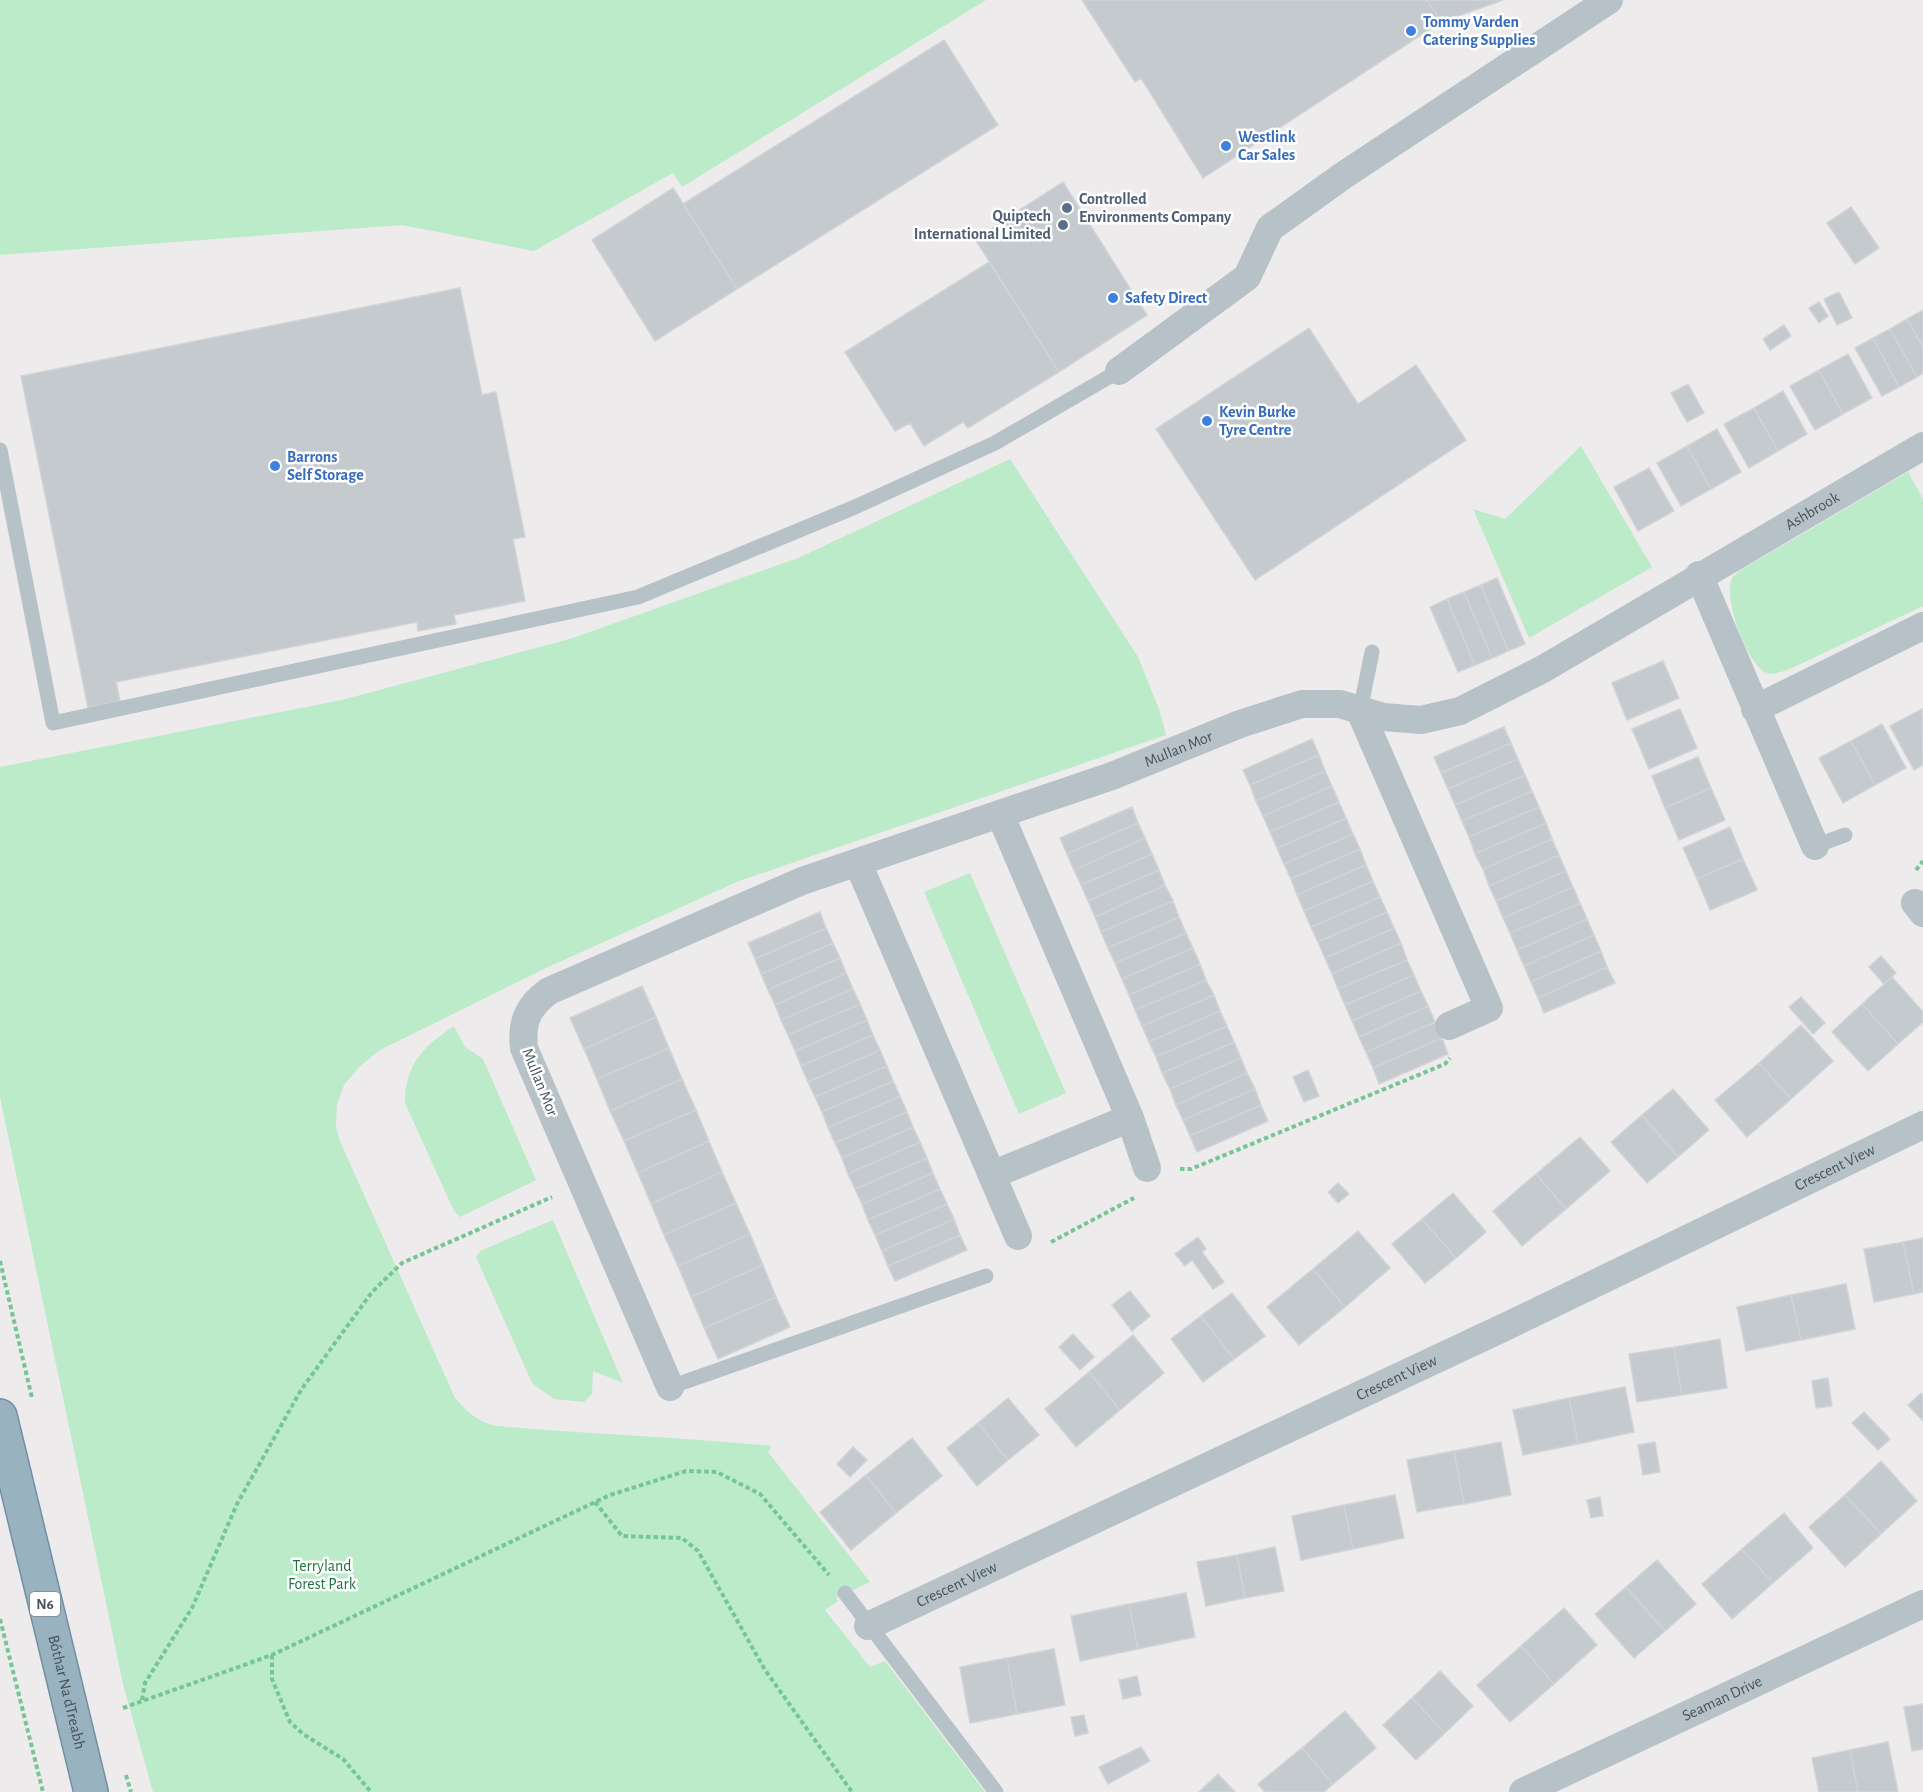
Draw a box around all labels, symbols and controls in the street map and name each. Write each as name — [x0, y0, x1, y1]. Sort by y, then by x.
place label: Tommy Varden Catering Supplies — [1423, 14, 1535, 48]
marker: Tommy Varden Catering Supplies — [1404, 24, 1418, 38]
place label: Westlink Car Sales — [1238, 129, 1296, 163]
marker: Westlink Car Sales — [1219, 139, 1233, 153]
place label: Controlled Environments Company — [1079, 191, 1232, 226]
marker: Controlled Environments Company — [1060, 201, 1074, 215]
place label: Quiptech International Limited — [914, 208, 1052, 242]
marker: Quiptech International Limited — [1056, 218, 1070, 232]
place label: Safety Direct — [1125, 290, 1208, 307]
marker: Safety Direct — [1106, 291, 1120, 305]
place label: Kevin Burke Tyre Centre — [1219, 404, 1296, 439]
marker: Kevin Burke Tyre Centre — [1200, 414, 1214, 428]
place label: Barrons Self Storage — [287, 449, 364, 483]
marker: Barrons Self Storage — [268, 459, 282, 473]
street label: Ashbrook — [1782, 489, 1843, 533]
street label: Mullan Mor — [1142, 728, 1215, 770]
street label: Mullan Mor — [519, 1046, 561, 1119]
street label: Crescent View — [1792, 1141, 1878, 1194]
street label: Crescent View — [1354, 1352, 1440, 1404]
park label: Terryland Forest Park — [288, 1558, 357, 1592]
street label: Crescent View — [914, 1559, 1000, 1610]
road number: N6 — [30, 1592, 60, 1616]
street label: Bóthar Na dTreabh — [45, 1633, 88, 1751]
street label: Seaman Drive — [1680, 1673, 1764, 1724]

